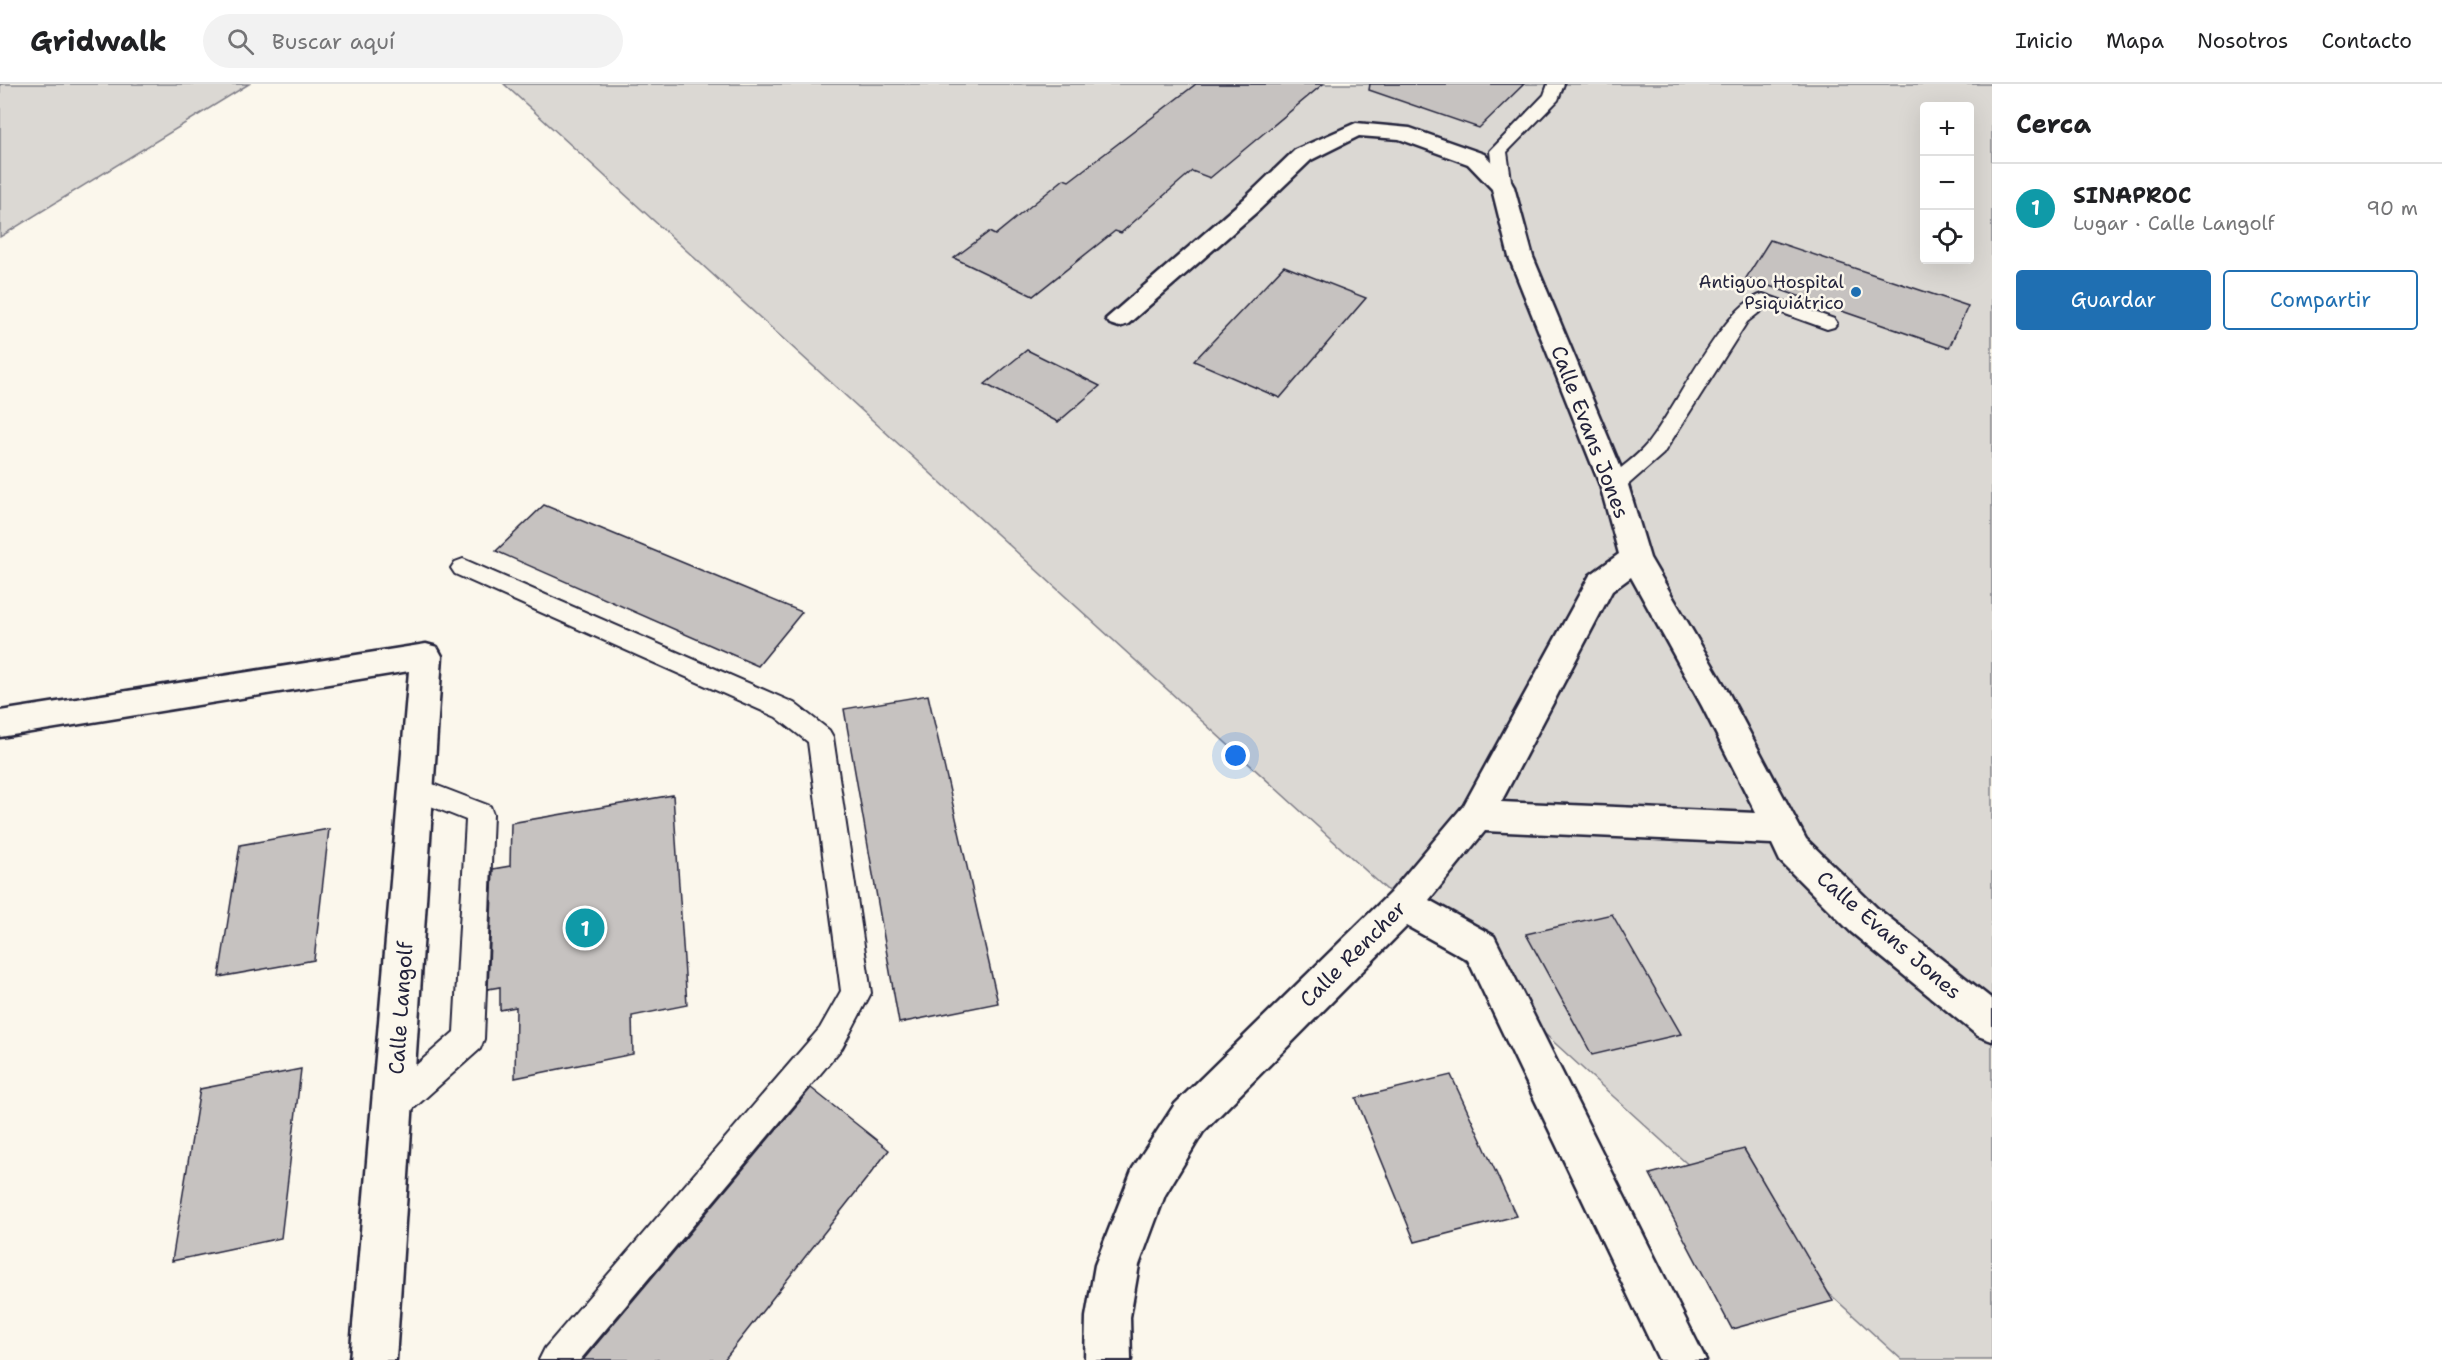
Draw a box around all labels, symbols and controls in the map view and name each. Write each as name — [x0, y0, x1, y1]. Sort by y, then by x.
search box — [203, 14, 623, 68]
text: Gridwalk — [30, 22, 167, 60]
icon: search — [224, 25, 257, 58]
text: Buscar aquí — [272, 27, 395, 56]
text: Inicio — [2015, 27, 2073, 55]
text: Mapa — [2106, 27, 2164, 55]
text: Nosotros — [2197, 27, 2288, 55]
text: Contacto — [2321, 27, 2412, 55]
map controls — [1920, 102, 1974, 264]
button: + — [1920, 102, 1974, 156]
text: Cerca — [2016, 106, 2091, 141]
button: − — [1920, 156, 1974, 210]
text: SINAPROC — [2073, 181, 2191, 210]
text: 1 — [2031, 195, 2040, 221]
text: 90 m — [2366, 195, 2418, 221]
button: locate — [1920, 210, 1974, 264]
text: Lugar · Calle Langolf — [2073, 210, 2275, 236]
place label: Antiguo Hospital Psiquiátrico — [1698, 270, 1845, 315]
button: Guardar — [2016, 270, 2211, 330]
button: Compartir — [2223, 270, 2418, 330]
marker: Antiguo Hospital Psiquiátrico — [1849, 285, 1863, 299]
street label: Calle Evans Jones — [1544, 341, 1636, 523]
your location — [1221, 741, 1250, 770]
street label: Calle Evans Jones — [1811, 864, 1967, 1006]
street label: Calle Rencher — [1294, 895, 1412, 1013]
pin: 1 — [566, 906, 604, 950]
street label: Calle Langolf — [382, 940, 420, 1076]

